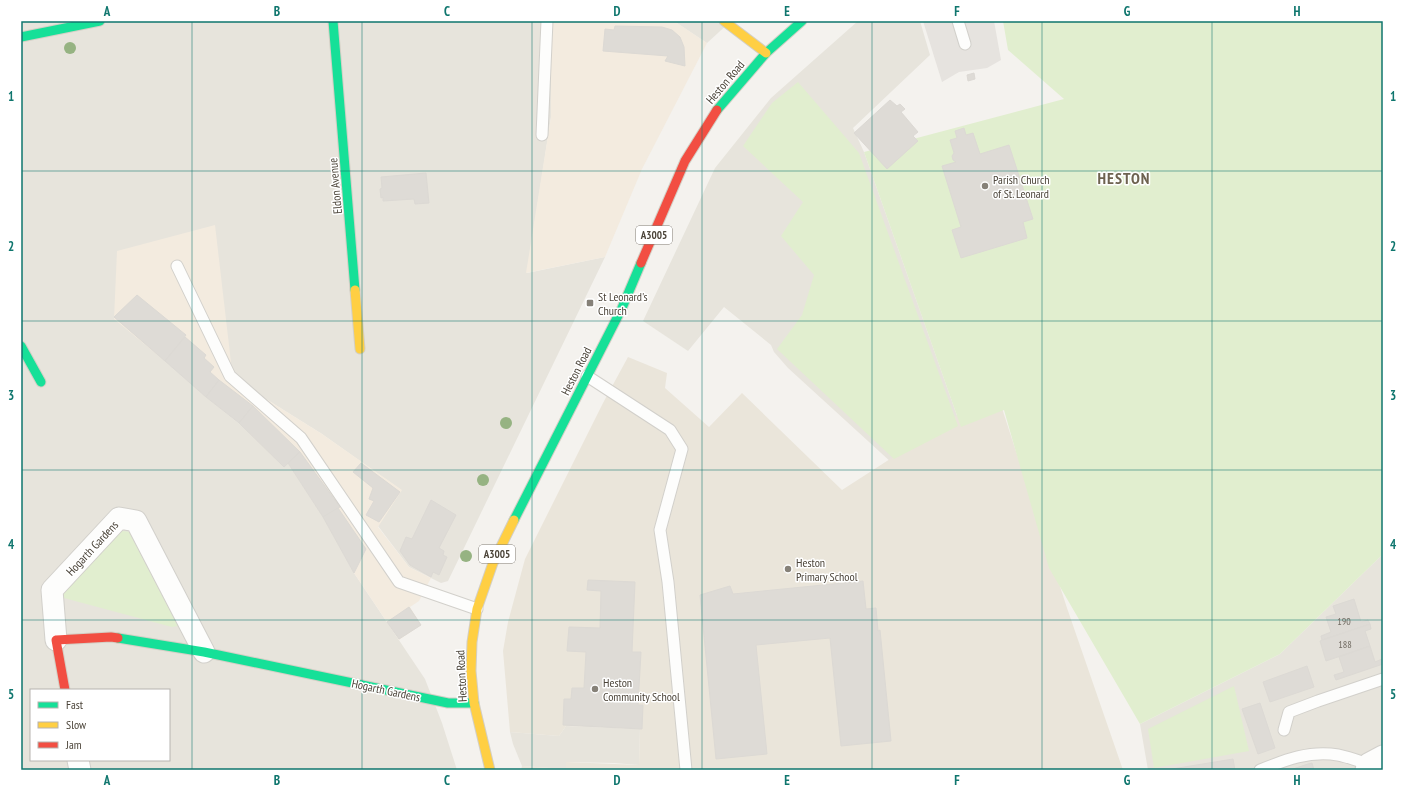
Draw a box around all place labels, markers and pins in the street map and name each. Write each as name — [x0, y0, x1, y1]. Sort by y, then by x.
place label: Parish Church of St. Leonard — [993, 172, 1050, 201]
marker: Parish Church of St. Leonard — [980, 181, 990, 191]
place label: St Leonard's Church — [598, 289, 648, 318]
marker: St Leonard's Church — [585, 298, 595, 308]
place label: Heston Primary School — [796, 555, 858, 584]
marker: Heston Primary School — [783, 564, 793, 574]
place label: Heston Community School — [603, 675, 680, 704]
marker: Heston Community School — [590, 684, 600, 694]

